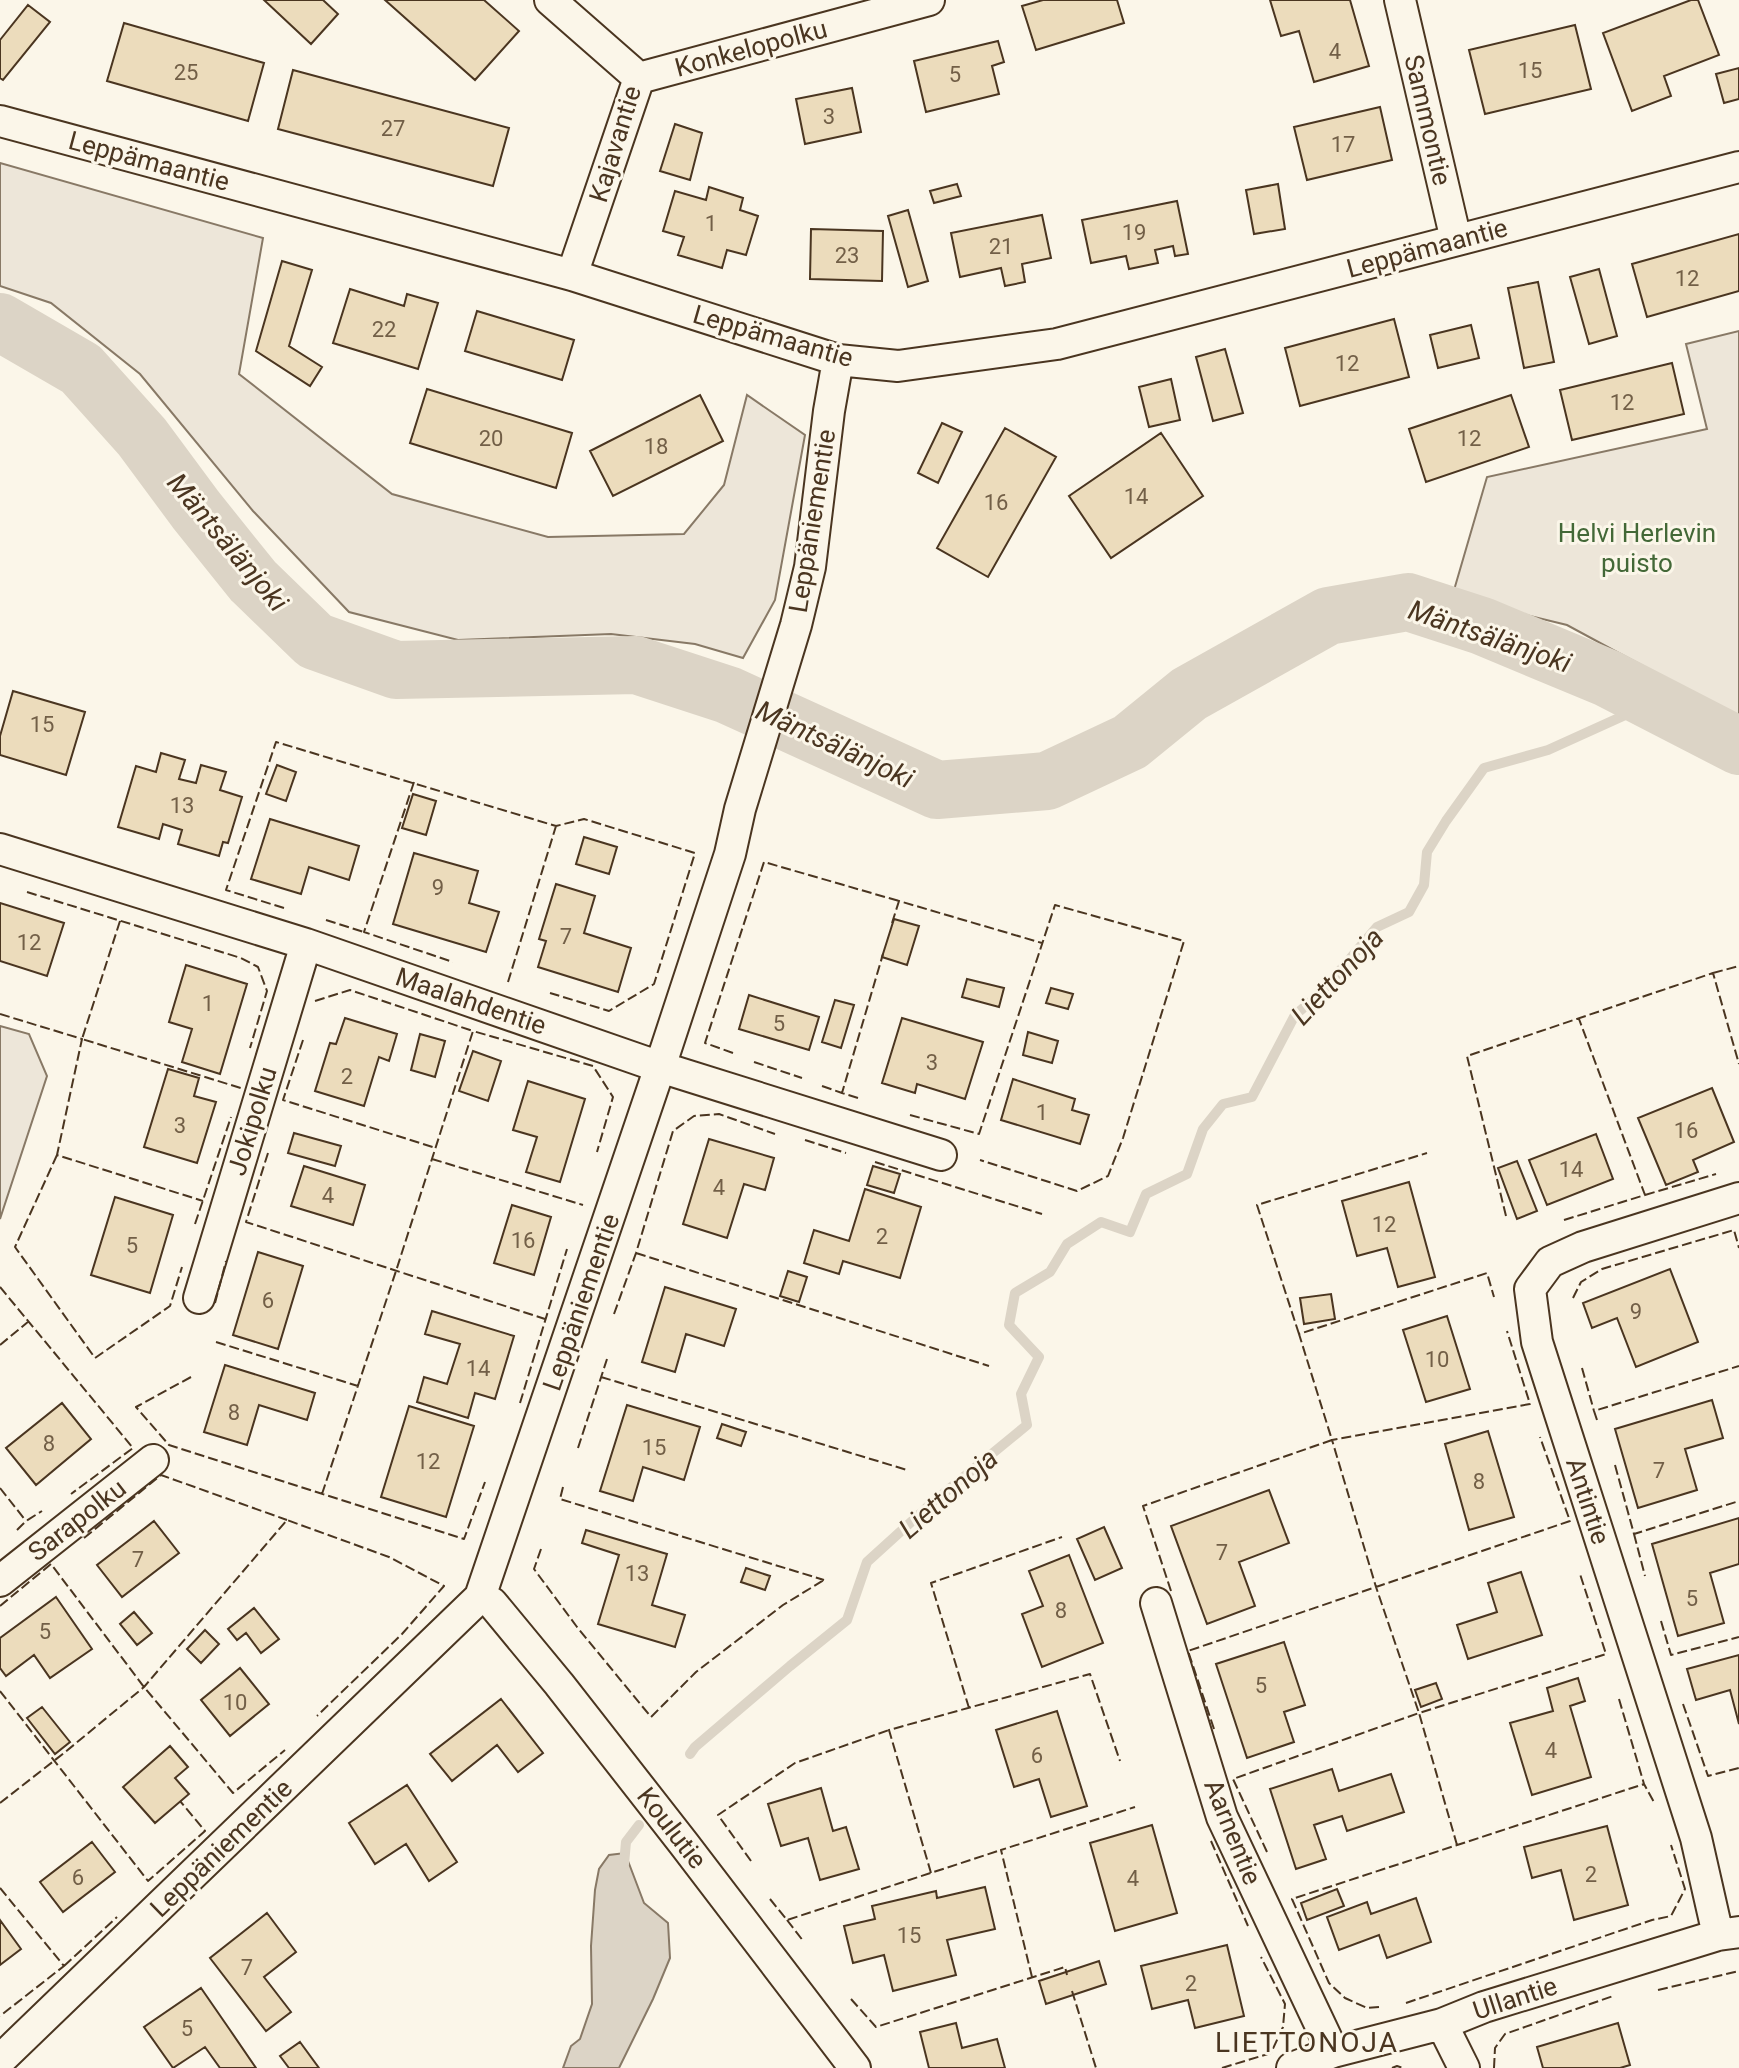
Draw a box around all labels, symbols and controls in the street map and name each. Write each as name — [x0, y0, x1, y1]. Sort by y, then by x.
street label: Konkelopolku — [672, 13, 830, 83]
house number: 4 — [1329, 39, 1341, 64]
street label: Sammontie — [1398, 52, 1458, 188]
house number: 15 — [1518, 58, 1542, 83]
house number: 25 — [174, 60, 198, 85]
house number: 5 — [949, 62, 961, 87]
street label: Kajavantie — [583, 82, 647, 206]
house number: 3 — [823, 104, 835, 129]
house number: 27 — [381, 116, 405, 141]
street label: Leppämaantie — [65, 125, 233, 197]
house number: 17 — [1331, 132, 1355, 157]
house number: 1 — [705, 211, 717, 236]
street label: Leppämaantie — [1343, 212, 1511, 284]
house number: 19 — [1122, 220, 1146, 245]
house number: 21 — [989, 234, 1013, 259]
house number: 23 — [835, 243, 859, 268]
house number: 12 — [1675, 266, 1699, 291]
street label: Leppämaantie — [689, 299, 857, 373]
house number: 22 — [372, 317, 396, 342]
house number: 12 — [1335, 351, 1359, 376]
house number: 12 — [1610, 390, 1634, 415]
house number: 20 — [479, 426, 503, 451]
house number: 12 — [1457, 426, 1481, 451]
street label: Leppäniementie — [783, 427, 841, 615]
house number: 18 — [644, 434, 668, 459]
water label: Mäntsälänjoki — [160, 467, 295, 618]
house number: 14 — [1124, 484, 1148, 509]
house number: 16 — [984, 490, 1008, 515]
park label: Helvi Herlevin puisto — [1558, 518, 1716, 578]
water label: Mäntsälänjoki — [1404, 593, 1576, 680]
water label: Mäntsälänjoki — [751, 694, 919, 795]
house number: 15 — [30, 712, 54, 737]
house number: 13 — [170, 793, 194, 818]
house number: 9 — [432, 875, 444, 900]
water label: Liettonoja — [1284, 921, 1390, 1032]
house number: 7 — [560, 924, 572, 949]
house number: 12 — [17, 930, 41, 955]
street label: Maalahdentie — [392, 961, 550, 1041]
house number: 1 — [202, 991, 214, 1016]
house number: 5 — [773, 1011, 785, 1036]
house number: 3 — [926, 1050, 938, 1075]
street label: Jokipolku — [221, 1063, 283, 1179]
house number: 2 — [341, 1064, 353, 1089]
house number: 1 — [1036, 1100, 1048, 1125]
house number: 3 — [174, 1113, 186, 1138]
house number: 16 — [1674, 1118, 1698, 1143]
house number: 14 — [1559, 1157, 1583, 1182]
house number: 4 — [713, 1175, 725, 1200]
house number: 4 — [322, 1183, 334, 1208]
street label: Leppäniementie — [537, 1210, 625, 1394]
house number: 12 — [1372, 1212, 1396, 1237]
house number: 2 — [876, 1224, 888, 1249]
house number: 16 — [511, 1228, 535, 1253]
house number: 5 — [126, 1233, 138, 1258]
house number: 6 — [262, 1288, 274, 1313]
house number: 9 — [1630, 1299, 1642, 1324]
house number: 10 — [1425, 1347, 1449, 1372]
house number: 14 — [466, 1356, 490, 1381]
house number: 8 — [228, 1400, 240, 1425]
house number: 8 — [43, 1431, 55, 1456]
house number: 15 — [642, 1435, 666, 1460]
water label: Liettonoja — [892, 1441, 1005, 1545]
house number: 12 — [416, 1449, 440, 1474]
street label: Antintie — [1560, 1454, 1616, 1548]
house number: 7 — [1653, 1458, 1665, 1483]
house number: 8 — [1473, 1469, 1485, 1494]
street label: Sarapolku — [22, 1473, 132, 1567]
house number: 7 — [1216, 1540, 1228, 1565]
house number: 7 — [132, 1547, 144, 1572]
house number: 13 — [625, 1561, 649, 1586]
house number: 5 — [1686, 1586, 1698, 1611]
house number: 8 — [1055, 1598, 1067, 1623]
house number: 5 — [39, 1619, 51, 1644]
house number: 5 — [1255, 1673, 1267, 1698]
house number: 10 — [223, 1690, 247, 1715]
house number: 4 — [1545, 1738, 1557, 1763]
house number: 6 — [1031, 1743, 1043, 1768]
street label: Leppäniementie — [144, 1773, 298, 1923]
street label: Aarnentie — [1198, 1775, 1268, 1889]
street label: Koulutie — [631, 1782, 713, 1874]
house number: 2 — [1585, 1862, 1597, 1887]
house number: 6 — [72, 1865, 84, 1890]
house number: 4 — [1127, 1866, 1139, 1891]
house number: 15 — [897, 1923, 921, 1948]
house number: 7 — [241, 1955, 253, 1980]
street label: Ullantie — [1469, 1970, 1561, 2026]
house number: 2 — [1185, 1971, 1197, 1996]
house number: 5 — [181, 2016, 193, 2041]
district label: LIETTONOJA — [1215, 2026, 1399, 2059]

